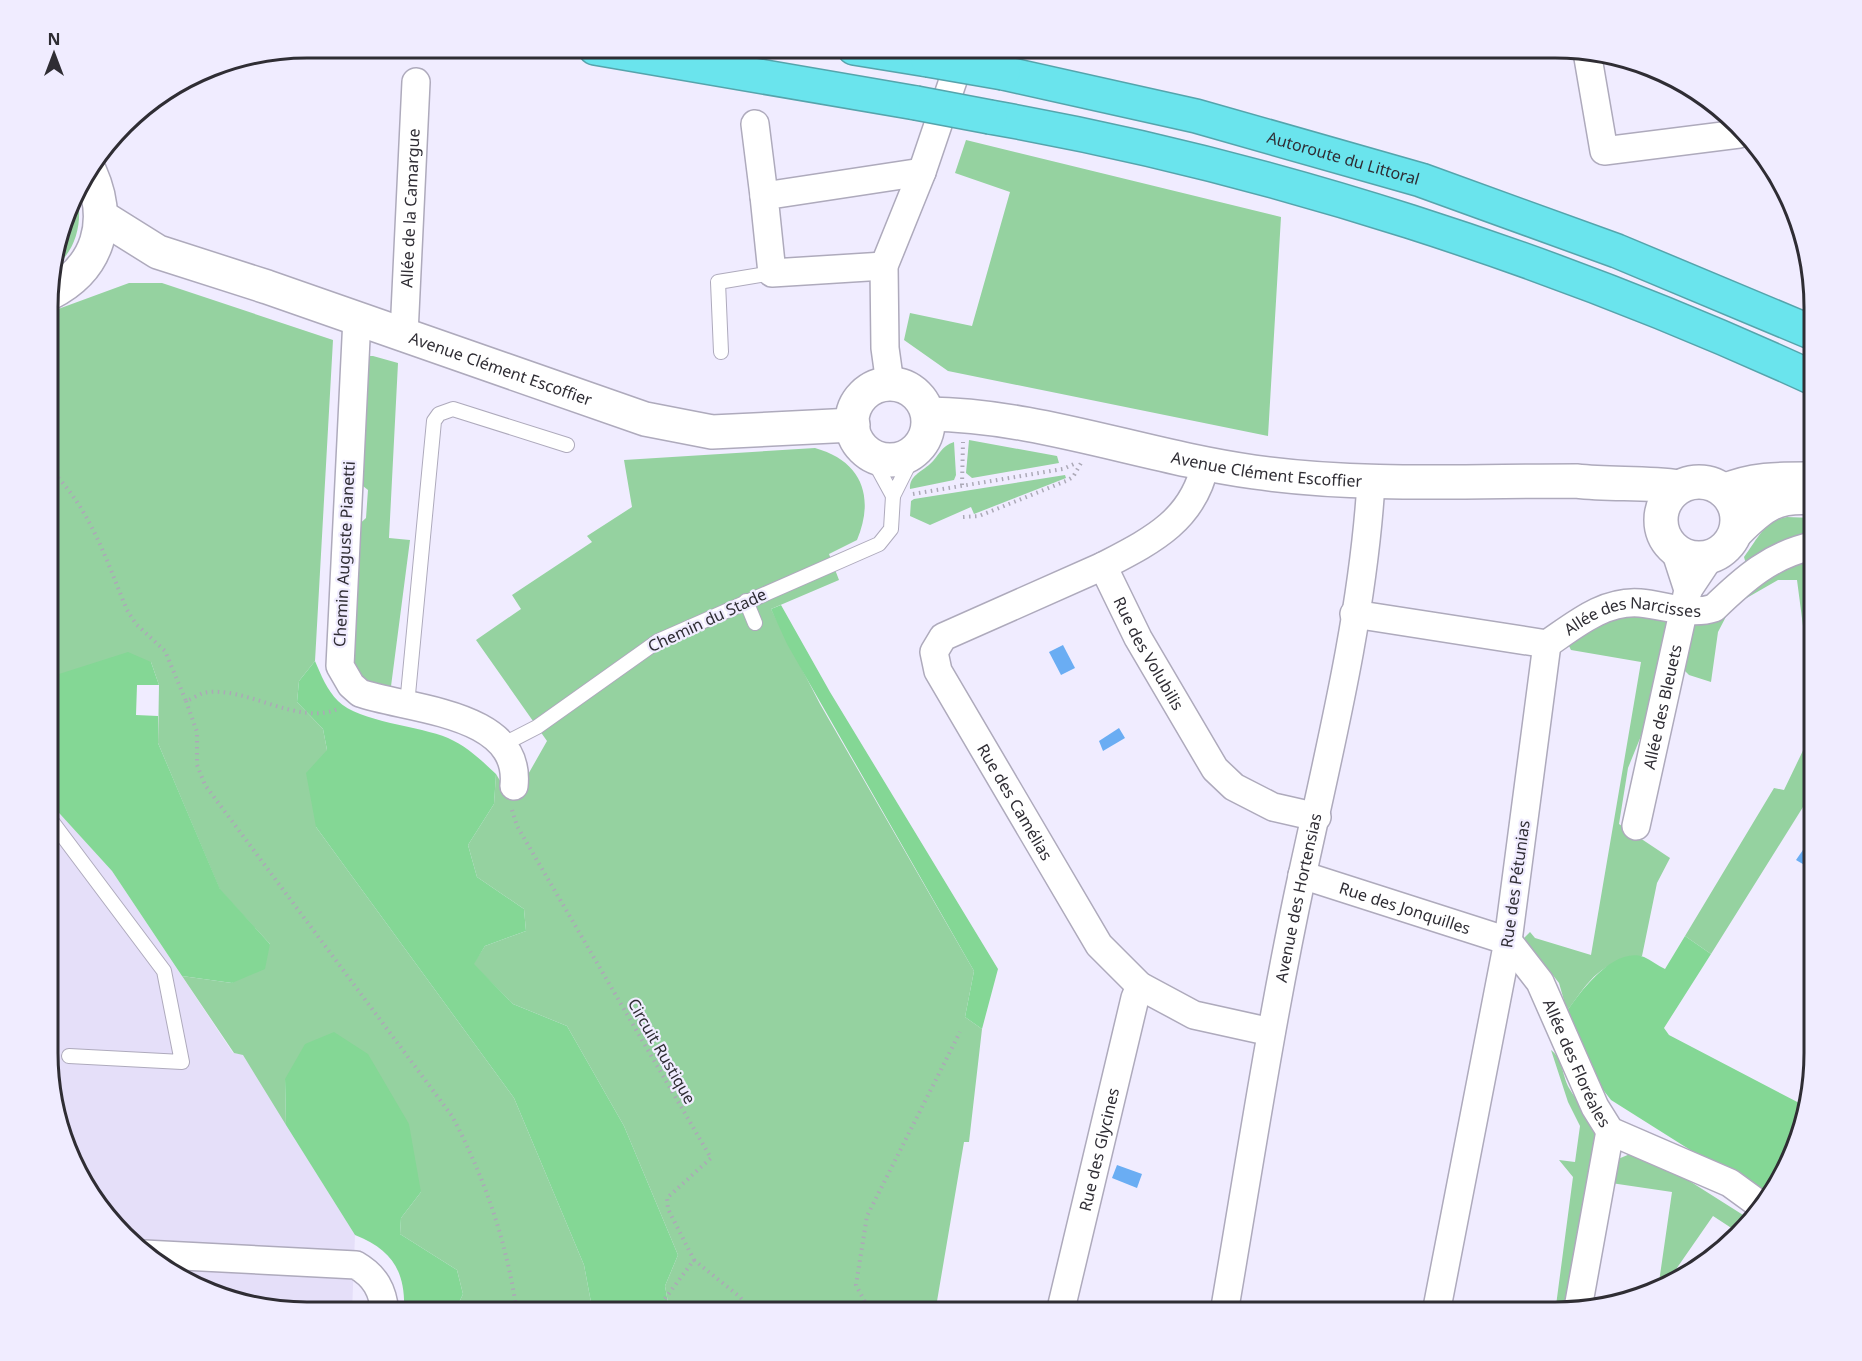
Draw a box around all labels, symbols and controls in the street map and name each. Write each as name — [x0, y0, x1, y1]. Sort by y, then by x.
north arrow — [24, 24, 84, 84]
text: N — [47, 28, 61, 50]
street label: Autoroute du Littoral — [1265, 126, 1422, 190]
street label: Allée de la Camargue — [395, 128, 425, 288]
street label: Avenue Clément Escoffier — [406, 327, 595, 411]
street label: Avenue Clément Escoffier — [1169, 446, 1363, 492]
street label: Chemin Auguste Pianetti — [328, 461, 360, 647]
street label: Chemin du Stade — [644, 583, 770, 657]
street label: Allée des Narcisses — [1559, 592, 1701, 640]
street label: Rue des Volubilis — [1109, 593, 1189, 714]
street label: Allée des Bleuets — [1638, 642, 1687, 771]
street label: Rue des Camélias — [972, 740, 1058, 864]
street label: Avenue des Hortensias — [1270, 811, 1327, 984]
street label: Rue des Pétunias — [1495, 819, 1535, 949]
street label: Rue des Jonquilles — [1336, 877, 1473, 939]
street label: Circuit Rustique — [623, 994, 701, 1108]
street label: Allée des Floréales — [1538, 996, 1616, 1131]
street label: Rue des Glycines — [1074, 1086, 1124, 1213]

